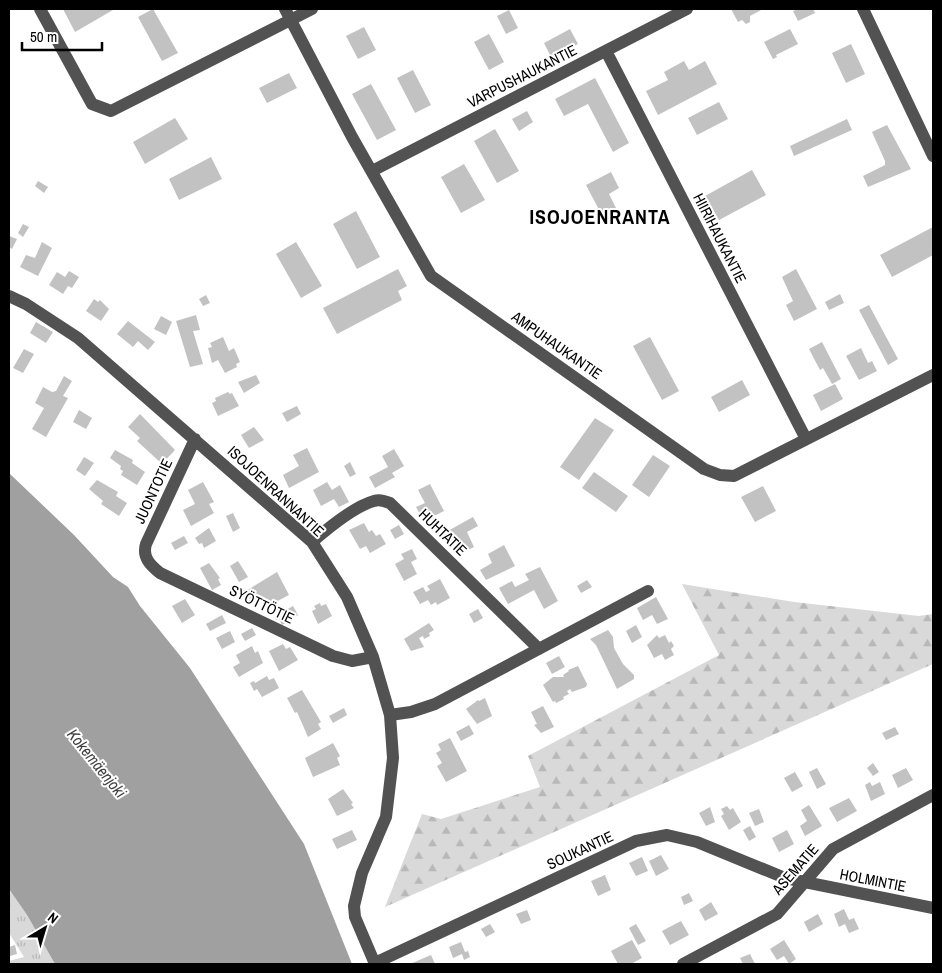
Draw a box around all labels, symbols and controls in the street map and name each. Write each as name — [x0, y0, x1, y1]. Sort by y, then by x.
scale bar — [22, 20, 102, 52]
text: 50 m — [30, 26, 57, 47]
street label: VARPUSHAUKANTIE — [464, 39, 580, 113]
street label: HIIRIHAUKANTIE — [688, 189, 752, 287]
district label: ISOJOENRANTA — [529, 203, 671, 230]
street label: AMPUHAUKANTIE — [507, 305, 606, 384]
street label: ISOJOENRANNANTIE — [223, 441, 329, 541]
street label: JUONTOTIE — [129, 455, 177, 527]
street label: HUHTATIE — [414, 504, 472, 560]
street label: SYÖTTÖTIE — [226, 579, 298, 629]
water label: Kokemäenjoki — [62, 724, 132, 802]
street label: SOUKANTIE — [543, 825, 617, 875]
street label: ASEMATIE — [766, 839, 823, 900]
street label: HOLMINTIE — [838, 863, 908, 897]
north arrow — [20, 903, 70, 953]
text: N — [44, 908, 62, 927]

